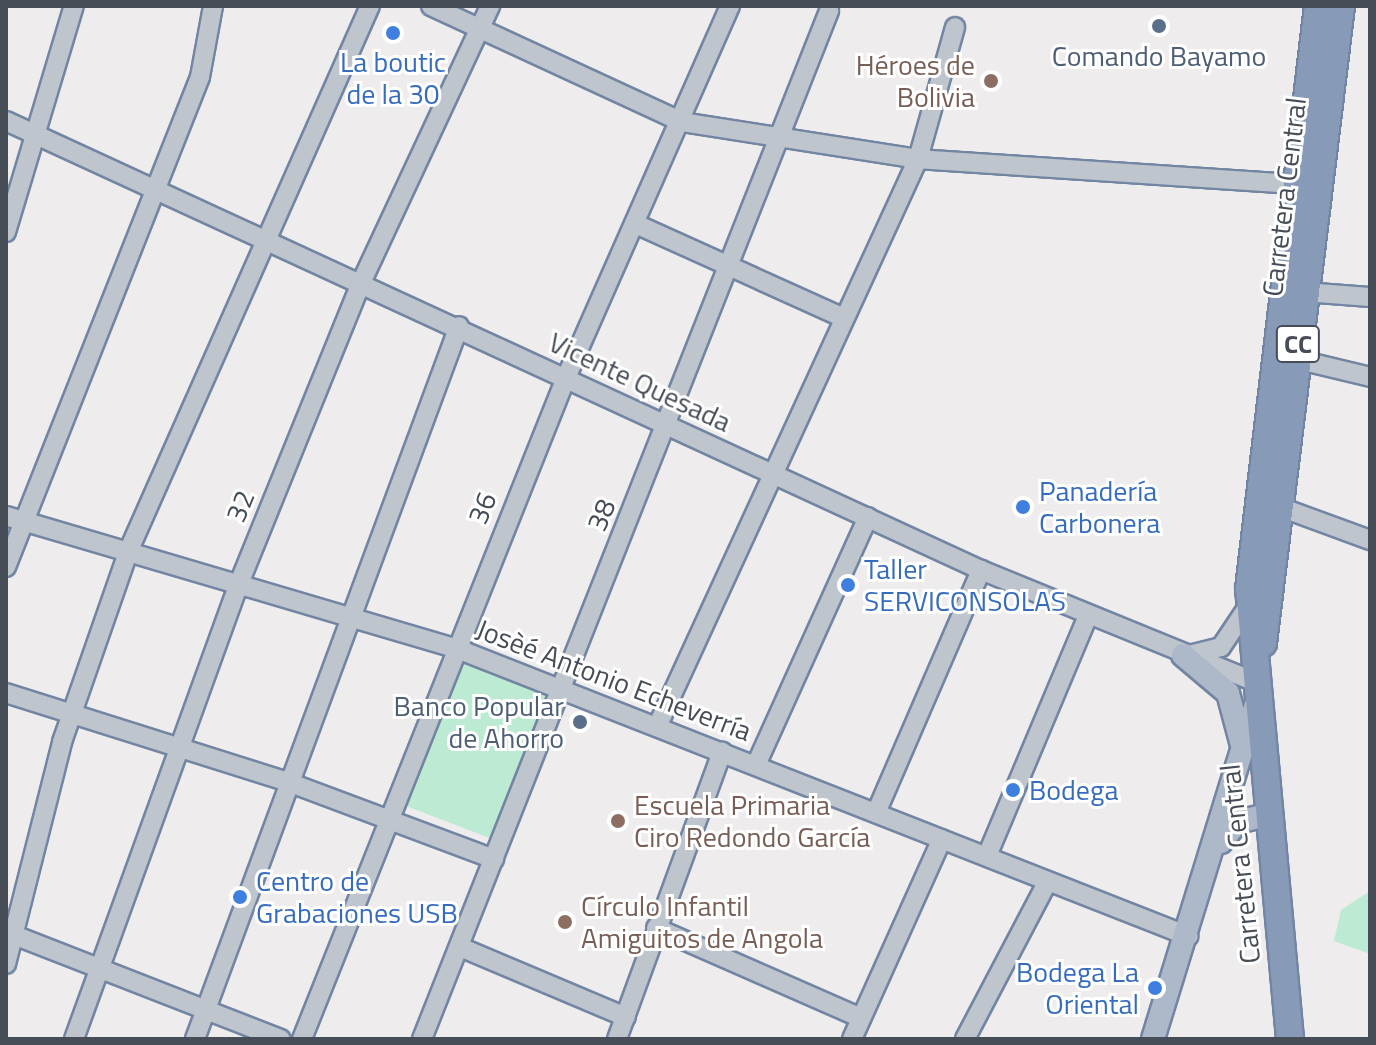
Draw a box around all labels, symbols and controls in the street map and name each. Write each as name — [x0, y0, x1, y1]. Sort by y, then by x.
marker: Comando Bayamo — [1150, 17, 1168, 35]
marker: La boutic de la 30 — [384, 24, 402, 42]
place label: Comando Bayamo — [1052, 39, 1266, 73]
place label: La boutic de la 30 — [340, 45, 446, 111]
place label: Héroes de Bolivia — [856, 48, 975, 114]
marker: Héroes de Bolivia — [982, 72, 1000, 90]
street label: Carretera Central — [1255, 96, 1313, 298]
road number: CC — [1274, 322, 1322, 366]
street label: Vicente Quesada — [544, 325, 736, 439]
place label: Panadería Carbonera — [1039, 474, 1160, 540]
street label: 32 — [219, 485, 261, 527]
street label: 36 — [461, 487, 503, 529]
street label: 38 — [580, 494, 622, 536]
marker: Panadería Carbonera — [1014, 498, 1032, 516]
place label: Taller SERVICONSOLAS — [864, 552, 1066, 618]
marker: Taller SERVICONSOLAS — [839, 576, 857, 594]
street label: Josèé Antonio Echeverría — [472, 612, 756, 748]
place label: Banco Popular de Ahorro — [394, 689, 564, 755]
marker: Banco Popular de Ahorro — [571, 713, 589, 731]
street label: Carretera Central — [1213, 763, 1267, 965]
place label: Bodega — [1029, 773, 1118, 807]
marker: Bodega — [1004, 781, 1022, 799]
place label: Escuela Primaria Ciro Redondo García — [634, 788, 870, 854]
marker: Escuela Primaria Ciro Redondo García — [609, 812, 627, 830]
place label: Centro de Grabaciones USB — [256, 864, 458, 930]
marker: Centro de Grabaciones USB — [231, 888, 249, 906]
place label: Círculo Infantil Amiguitos de Angola — [581, 889, 823, 955]
marker: Círculo Infantil Amiguitos de Angola — [556, 913, 574, 931]
place label: Bodega La Oriental — [1016, 955, 1139, 1021]
marker: Bodega La Oriental — [1146, 979, 1164, 997]

